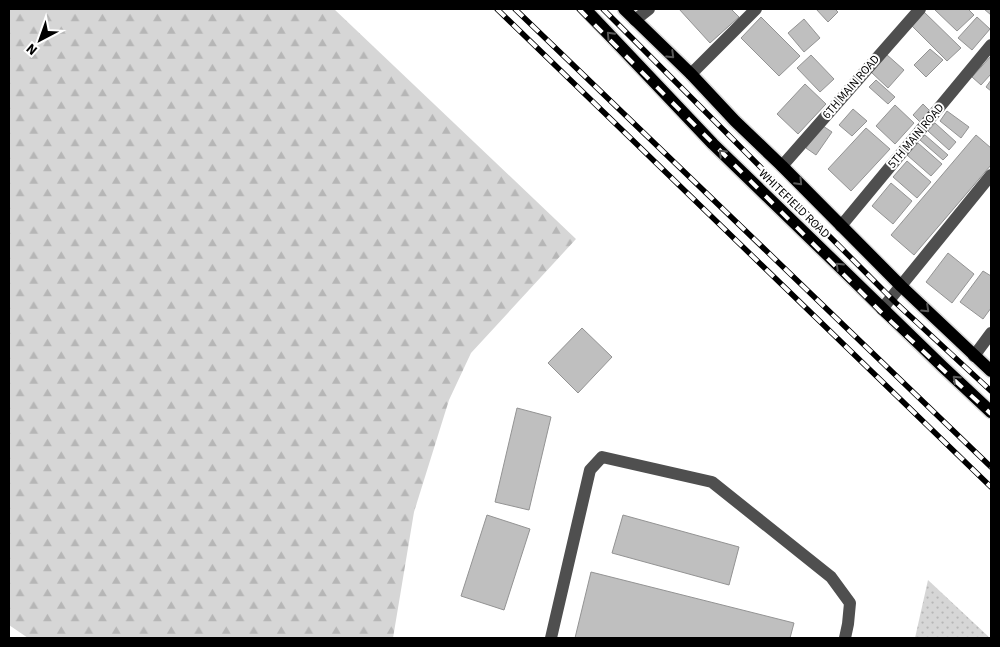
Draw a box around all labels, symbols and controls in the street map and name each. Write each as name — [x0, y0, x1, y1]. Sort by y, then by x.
north arrow — [15, 15, 65, 65]
one-way arrow — [607, 32, 616, 41]
text: N — [22, 38, 42, 60]
one-way arrow — [666, 49, 675, 58]
street label: 6TH MAIN ROAD — [818, 51, 884, 123]
street label: 5TH MAIN ROAD — [884, 100, 948, 172]
one-way arrow — [719, 150, 728, 159]
street label: WHITEFIELD ROAD — [755, 166, 833, 242]
one-way arrow — [793, 177, 802, 186]
one-way arrow — [835, 263, 844, 272]
one-way arrow — [920, 304, 929, 313]
one-way arrow — [952, 376, 961, 385]

